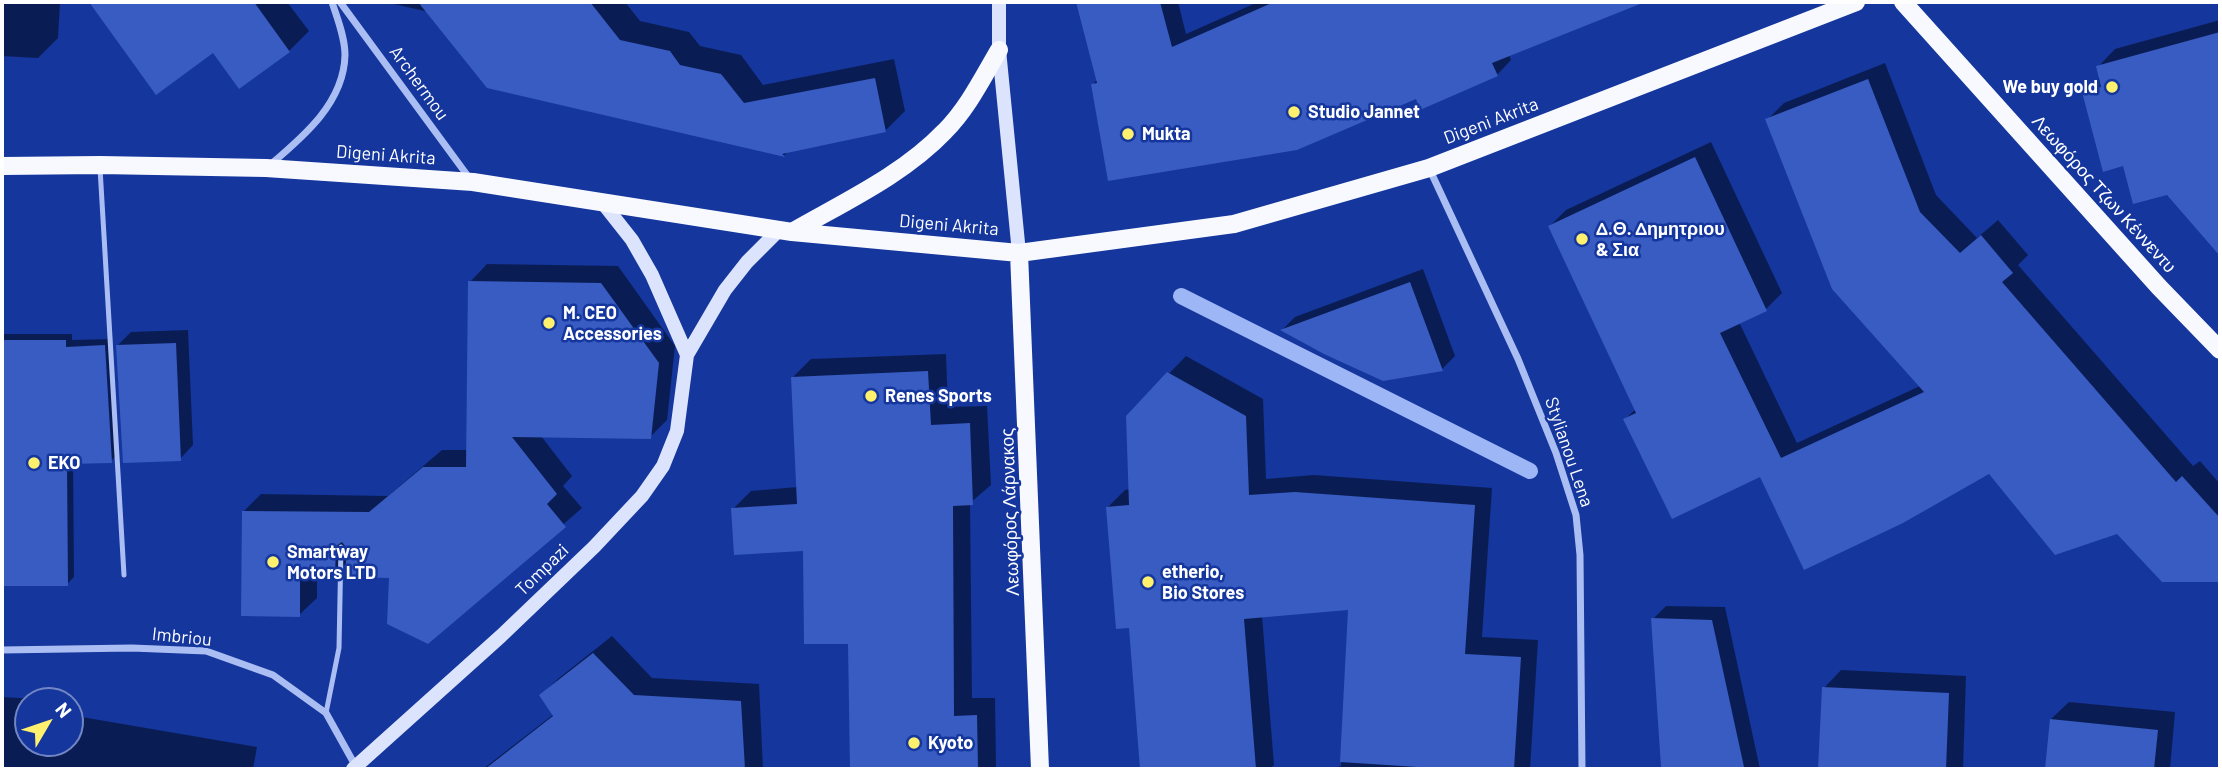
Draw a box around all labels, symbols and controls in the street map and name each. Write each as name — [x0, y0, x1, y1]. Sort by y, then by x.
street label: Archermou — [385, 42, 453, 124]
place label: We buy gold — [2003, 76, 2098, 98]
marker: We buy gold — [2104, 79, 2120, 95]
street label: Digeni Akrita — [1441, 93, 1541, 149]
place label: Studio Jannet — [1308, 101, 1420, 123]
marker: Studio Jannet — [1286, 104, 1302, 120]
street label: Λεωφόρος Τζων Κέννεντυ — [2027, 111, 2181, 277]
place label: Mukta — [1142, 123, 1191, 145]
marker: Mukta — [1120, 126, 1136, 142]
street label: Digeni Akrita — [336, 141, 436, 169]
street label: Digeni Akrita — [898, 210, 1000, 240]
place label: Δ.Θ. Δημητριου & Σια — [1596, 218, 1725, 260]
marker: Δ.Θ. Δημητριου & Σια — [1574, 231, 1590, 247]
place label: M. CEO Accessories — [563, 302, 662, 344]
marker: M. CEO Accessories — [541, 315, 557, 331]
place label: Renes Sports — [885, 385, 992, 407]
marker: Renes Sports — [863, 388, 879, 404]
street label: Stylianou Lena — [1540, 394, 1598, 510]
street label: Λεωφόρος Λάρνακος — [996, 428, 1024, 596]
place label: EKO — [48, 452, 80, 474]
marker: EKO — [26, 455, 42, 471]
street label: Tompazi — [511, 540, 573, 600]
place label: Smartway Motors LTD — [287, 541, 376, 584]
marker: Smartway Motors LTD — [265, 554, 281, 570]
place label: etherio, Bio Stores — [1162, 561, 1244, 604]
marker: etherio, Bio Stores — [1140, 574, 1156, 590]
street label: Imbriou — [151, 623, 213, 651]
north arrow — [14, 687, 84, 757]
text: N — [51, 698, 77, 722]
place label: Kyoto — [928, 732, 973, 754]
marker: Kyoto — [906, 735, 922, 751]

